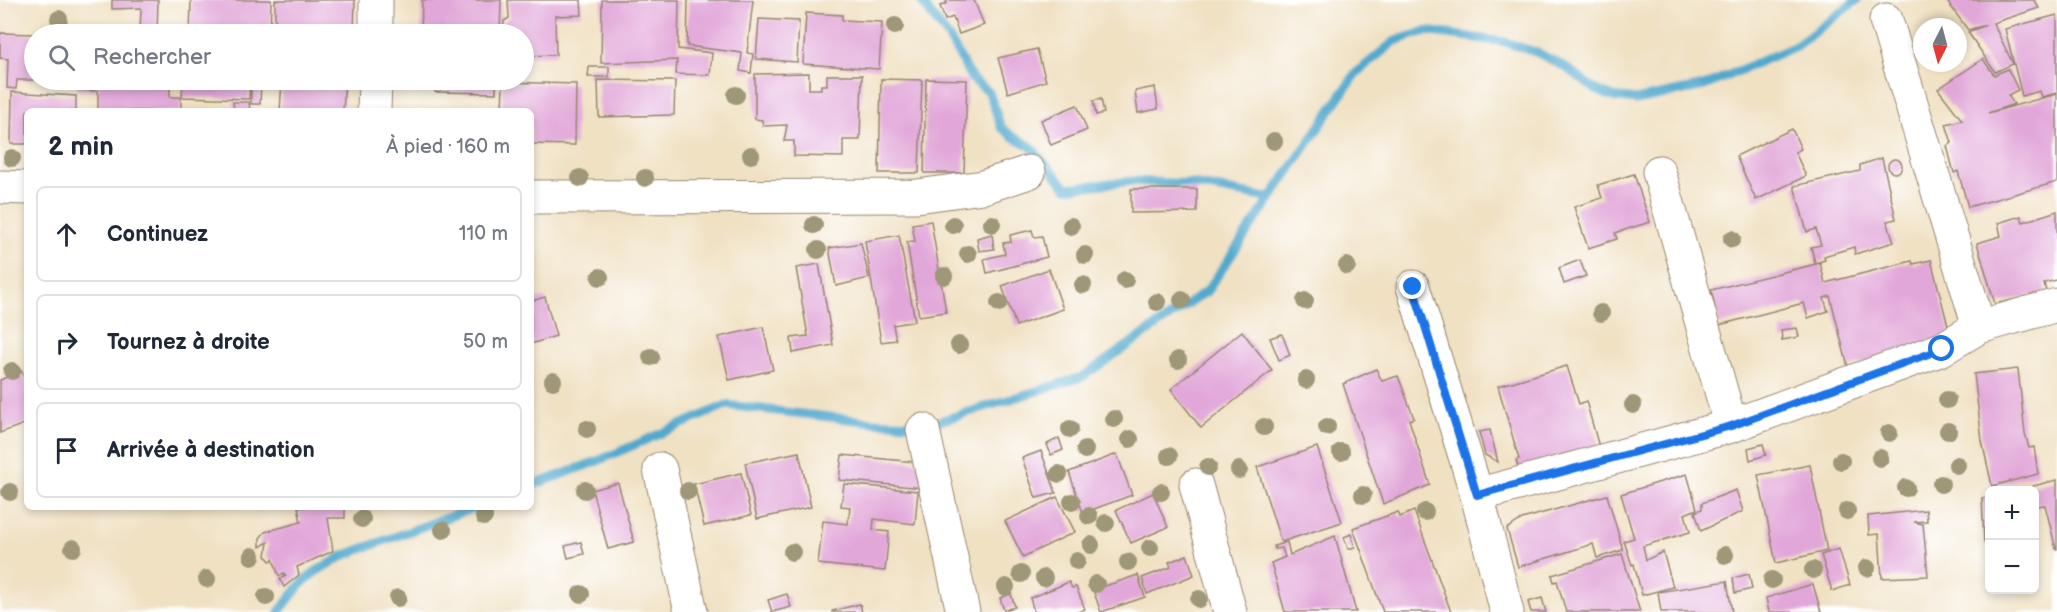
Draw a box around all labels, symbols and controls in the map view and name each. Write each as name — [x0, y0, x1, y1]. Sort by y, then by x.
north arrow — [1913, 18, 1967, 72]
search box — [24, 24, 534, 90]
icon: search — [45, 41, 78, 74]
text: Rechercher — [93, 44, 211, 71]
text: 2 min — [48, 132, 114, 163]
text: À pied · 160 m — [386, 135, 510, 159]
icon: ahead — [50, 218, 83, 251]
text: Continuez — [107, 221, 208, 248]
text: 110 m — [459, 222, 508, 246]
route end — [1399, 273, 1425, 299]
icon: right — [50, 326, 83, 359]
text: Tournez à droite — [107, 329, 270, 356]
text: 50 m — [463, 330, 508, 354]
route start — [1928, 335, 1954, 361]
icon: arrive — [50, 434, 83, 467]
text: Arrivée à destination — [107, 437, 315, 464]
map controls — [1985, 486, 2039, 594]
button: + — [1985, 486, 2039, 540]
button: − — [1985, 540, 2039, 594]

